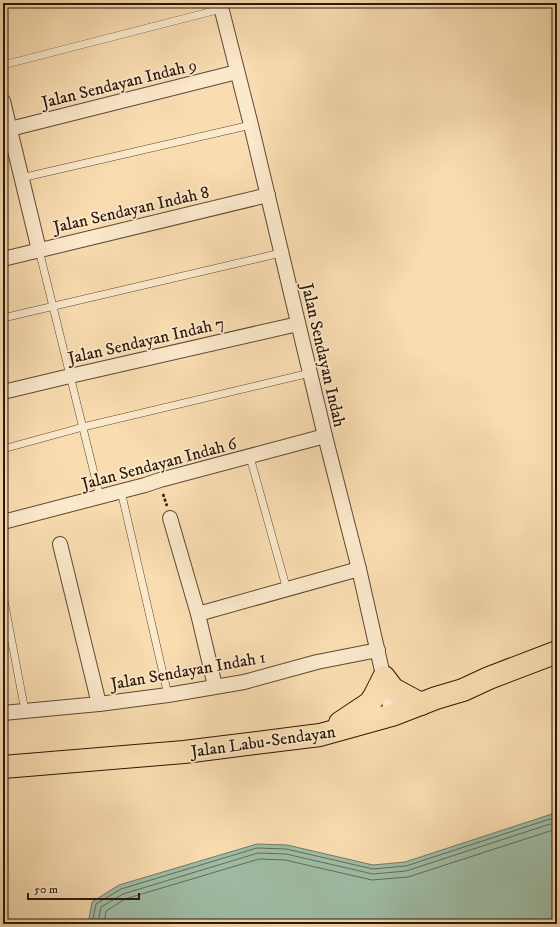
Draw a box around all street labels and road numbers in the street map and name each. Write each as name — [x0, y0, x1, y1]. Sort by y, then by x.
street label: Jalan Sendayan Indah 9 — [37, 54, 199, 114]
street label: Jalan Sendayan Indah 8 — [49, 181, 211, 239]
street label: Jalan Sendayan Indah — [295, 279, 350, 429]
street label: Jalan Sendayan Indah 7 — [64, 312, 227, 370]
street label: Jalan Sendayan Indah 6 — [77, 432, 240, 496]
street label: Jalan Sendayan Indah 1 — [107, 647, 267, 696]
street label: Jalan Labu-Sendayan — [188, 721, 337, 763]

